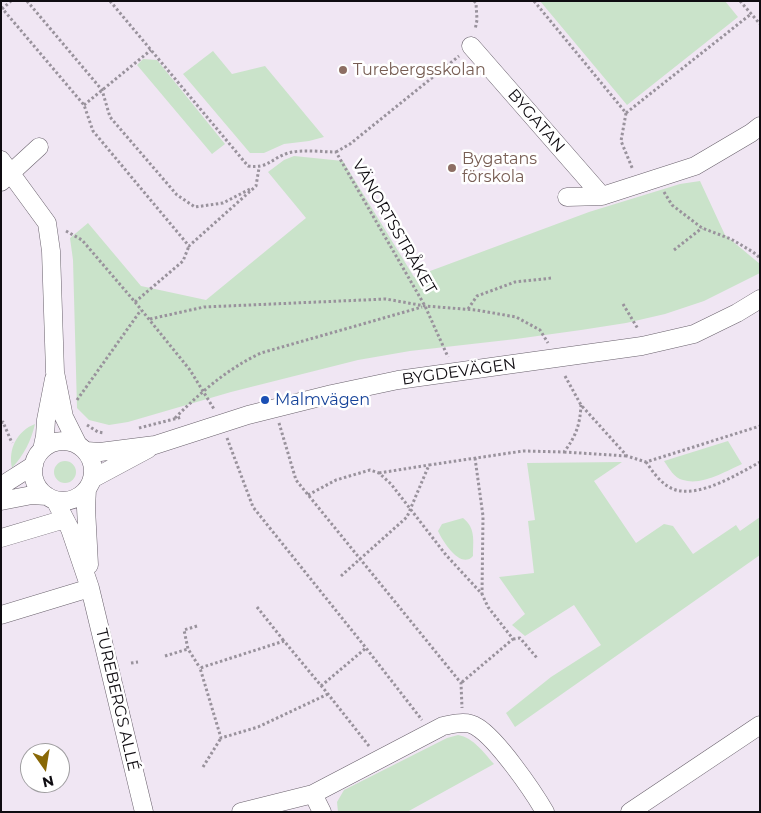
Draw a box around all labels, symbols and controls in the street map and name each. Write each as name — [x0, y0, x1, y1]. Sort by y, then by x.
place label: Turebergsskolan — [353, 60, 486, 80]
marker: Turebergsskolan — [337, 64, 349, 76]
street label: BYGATAN — [503, 85, 569, 157]
place label: Bygatans förskola — [462, 149, 537, 187]
street label: VÄNORTSSTRÅKET — [348, 156, 440, 298]
marker: Bygatans förskola — [446, 162, 458, 174]
street label: BYGDEVÄGEN — [401, 354, 517, 390]
place label: Malmvägen — [275, 390, 370, 410]
marker: Malmvägen — [259, 394, 271, 406]
street label: TUREBERGS ALLÉ — [91, 627, 143, 773]
north arrow — [20, 743, 70, 793]
text: N — [41, 772, 56, 792]

